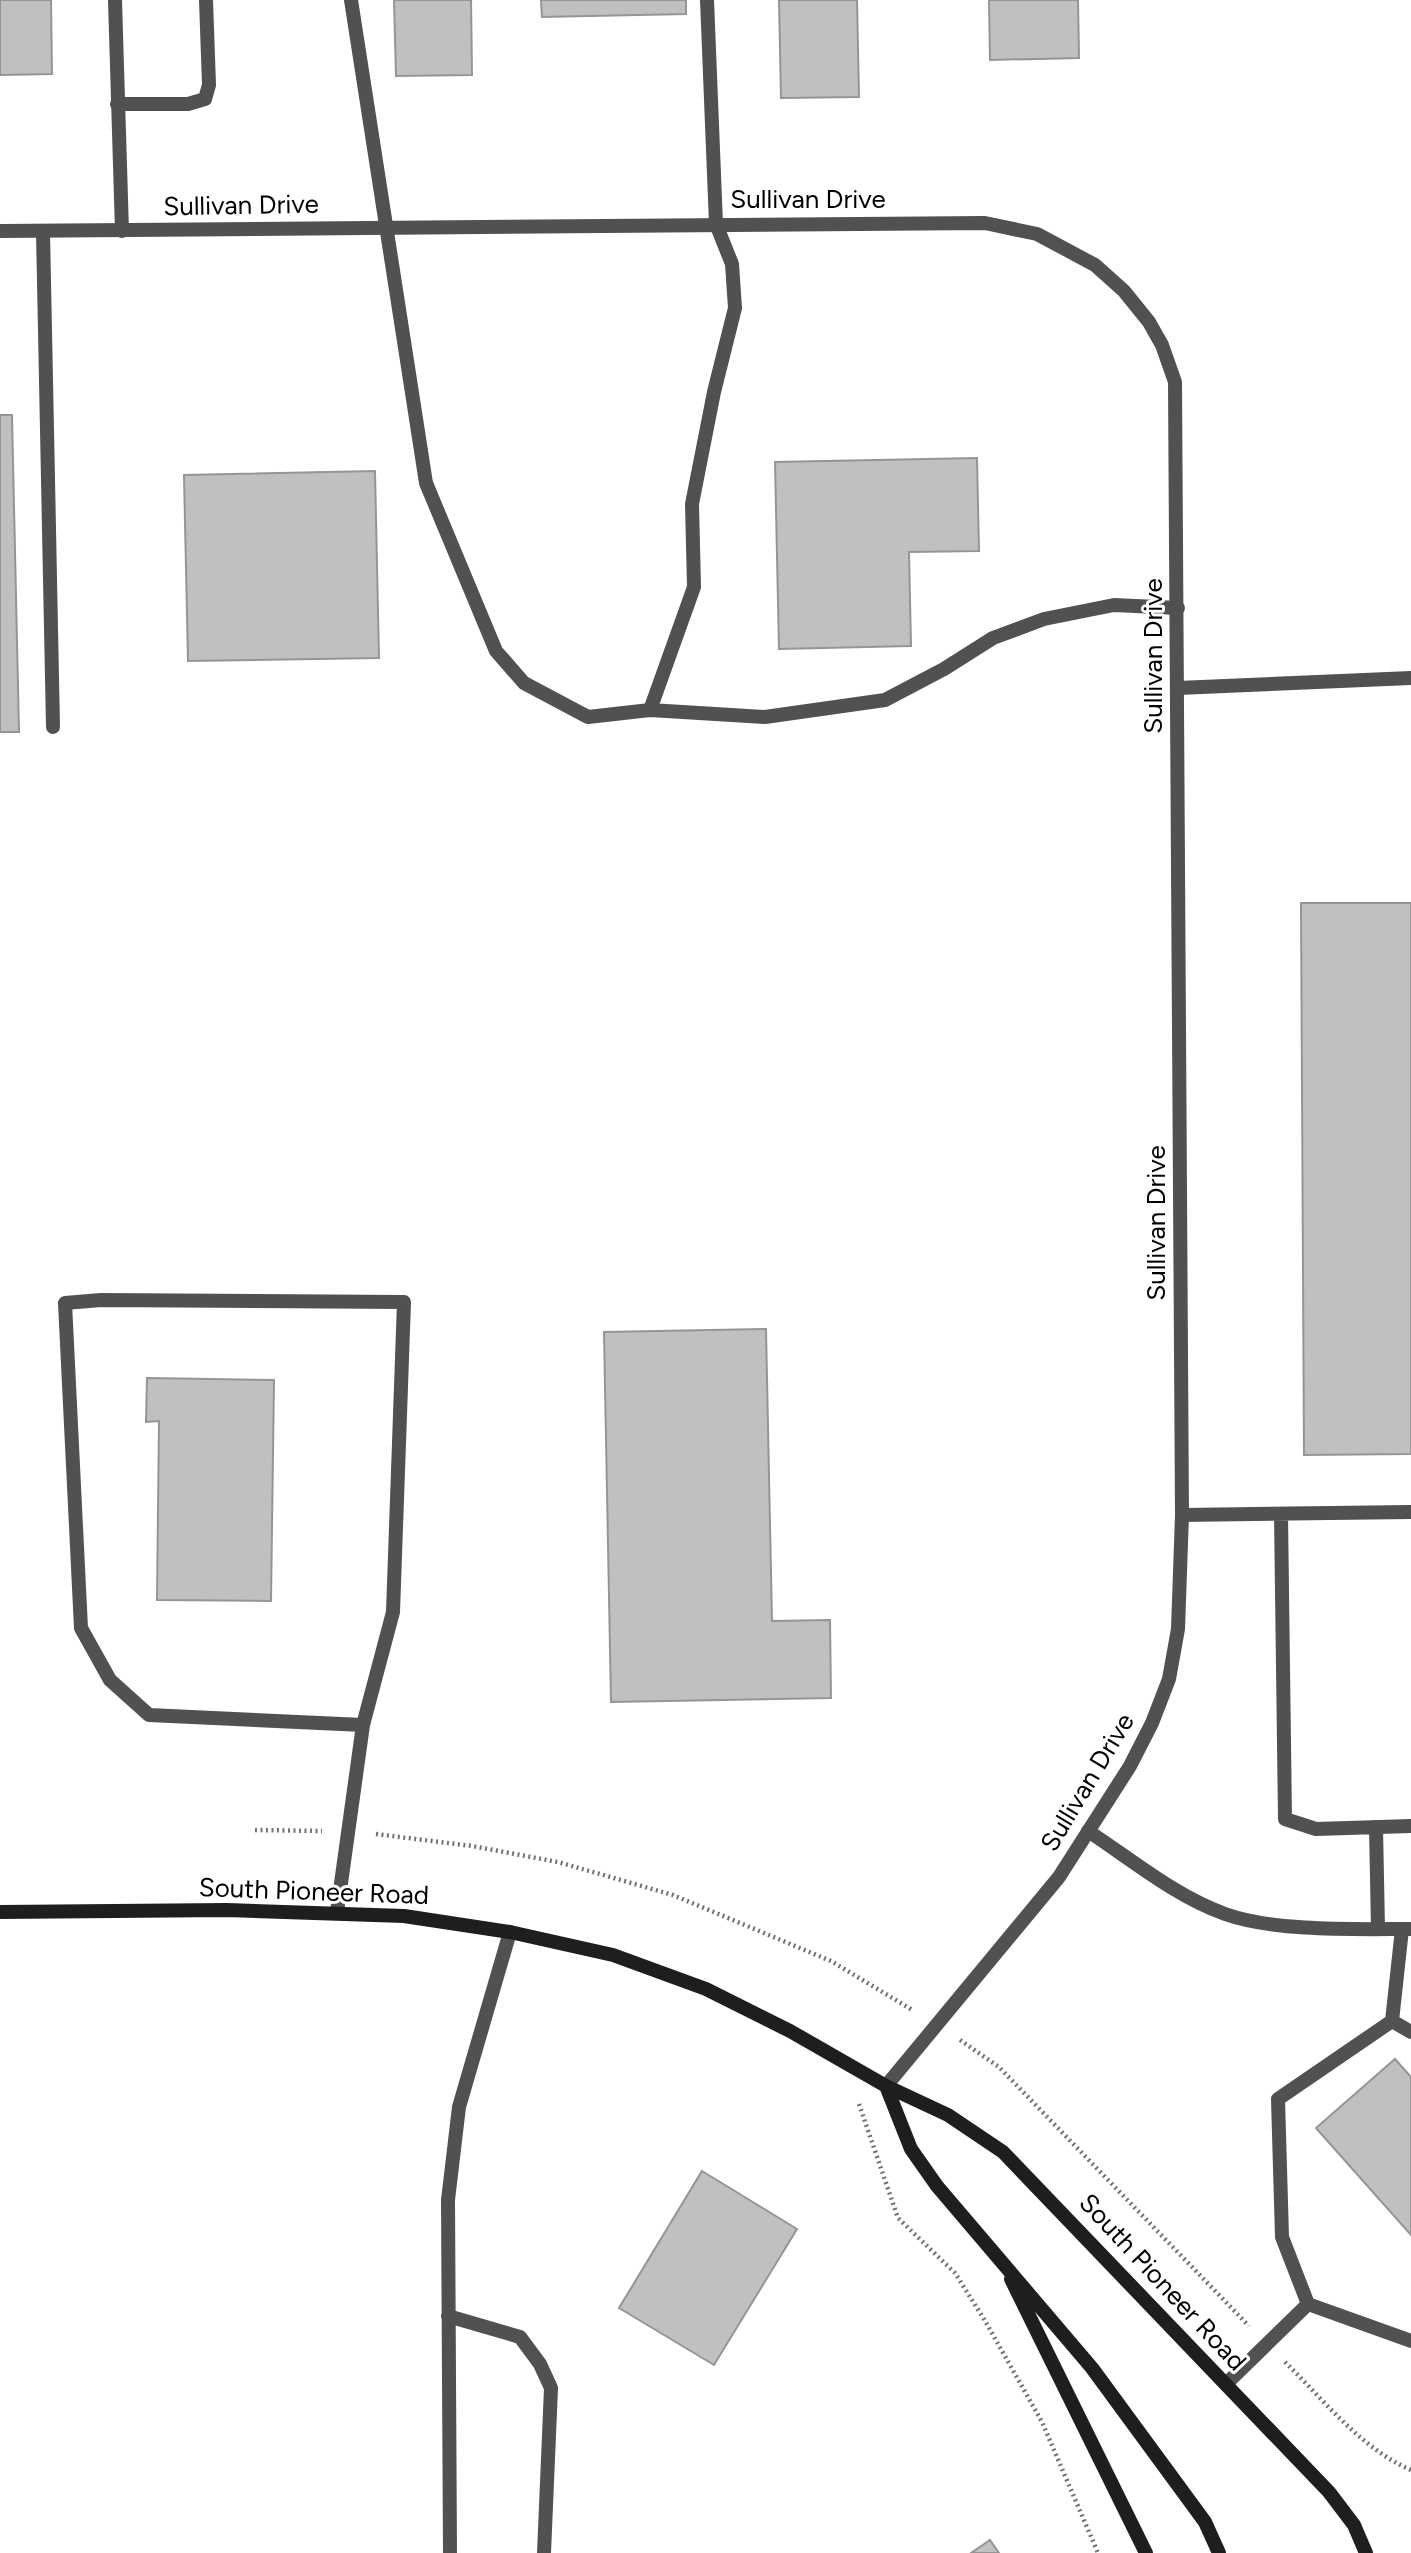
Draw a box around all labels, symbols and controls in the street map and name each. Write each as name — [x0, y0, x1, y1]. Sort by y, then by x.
street label: Sullivan Drive — [730, 183, 886, 215]
street label: Sullivan Drive — [163, 188, 319, 222]
street label: Sullivan Drive — [1137, 578, 1169, 734]
street label: Sullivan Drive — [1140, 1145, 1172, 1301]
street label: Sullivan Drive — [1033, 1707, 1141, 1857]
street label: South Pioneer Road — [198, 1871, 430, 1911]
street label: South Pioneer Road — [1073, 2187, 1253, 2377]

